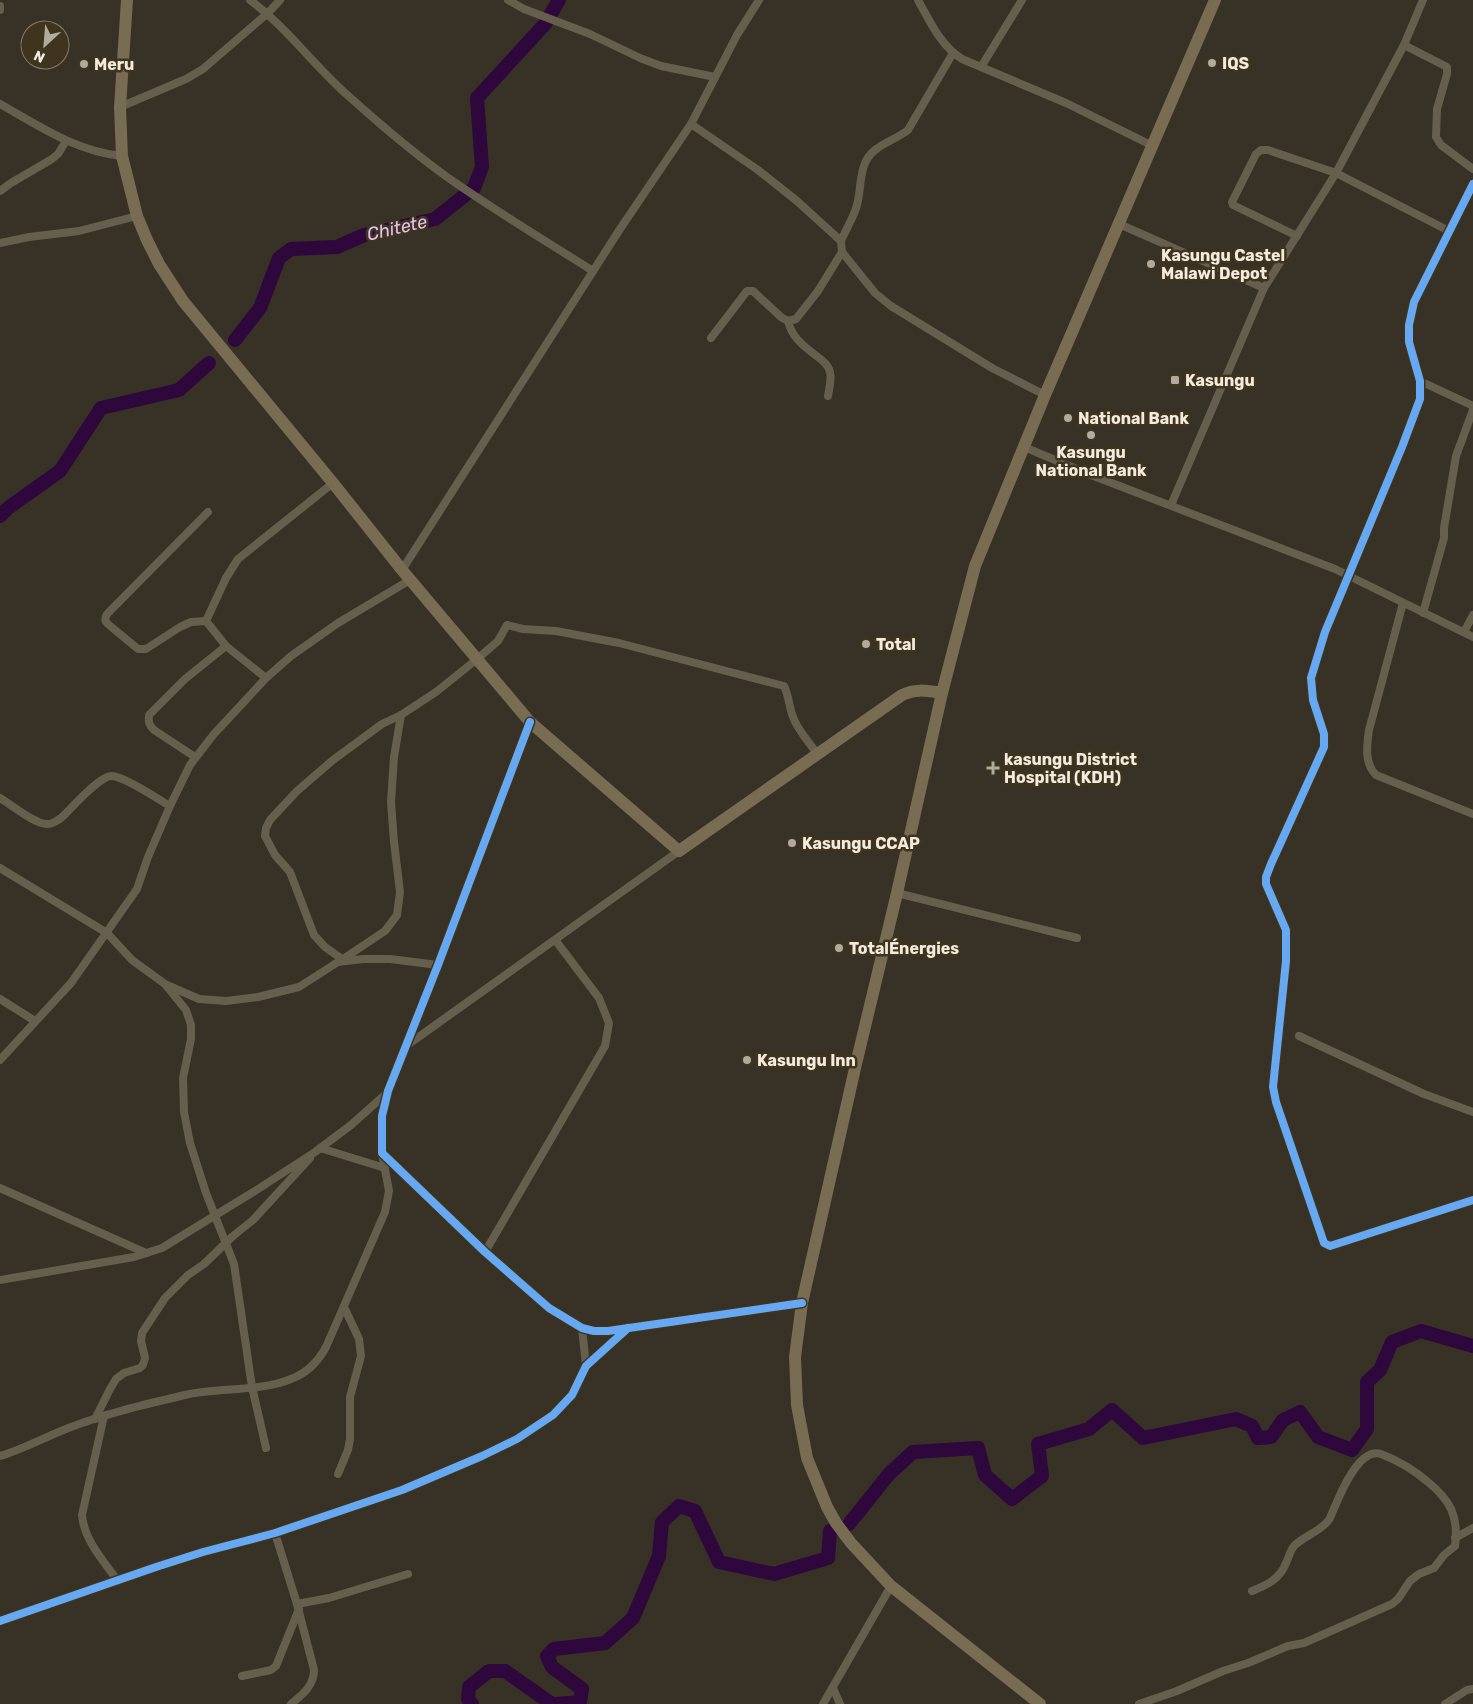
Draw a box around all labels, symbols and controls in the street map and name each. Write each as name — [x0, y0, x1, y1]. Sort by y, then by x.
north arrow — [20, 20, 70, 70]
text: N — [31, 46, 48, 66]
place label: IQS — [1222, 54, 1250, 73]
place label: Meru — [94, 55, 134, 74]
marker: IQS — [1206, 57, 1218, 69]
marker: Meru — [78, 58, 90, 70]
water label: Chitete — [365, 210, 429, 246]
place label: Kasungu Castel Malawi Depot — [1161, 246, 1285, 283]
marker: Kasungu Castel Malawi Depot — [1145, 258, 1157, 270]
place label: Kasungu — [1185, 371, 1255, 390]
marker: Kasungu — [1169, 374, 1181, 386]
place label: National Bank — [1078, 409, 1189, 428]
marker: National Bank — [1062, 412, 1074, 424]
marker: Kasungu National Bank — [1085, 429, 1097, 441]
place label: Kasungu National Bank — [1036, 443, 1147, 480]
place label: Total — [876, 635, 916, 654]
marker: Total — [860, 638, 872, 650]
place label: kasungu District Hospital (KDH) — [1004, 750, 1137, 787]
marker: kasungu District Hospital (KDH) — [986, 761, 1000, 775]
place label: Kasungu CCAP — [802, 834, 920, 853]
marker: Kasungu CCAP — [786, 837, 798, 849]
place label: TotalÉnergies — [849, 938, 959, 958]
marker: TotalÉnergies — [833, 942, 845, 954]
place label: Kasungu Inn — [757, 1051, 856, 1070]
marker: Kasungu Inn — [741, 1054, 753, 1066]

